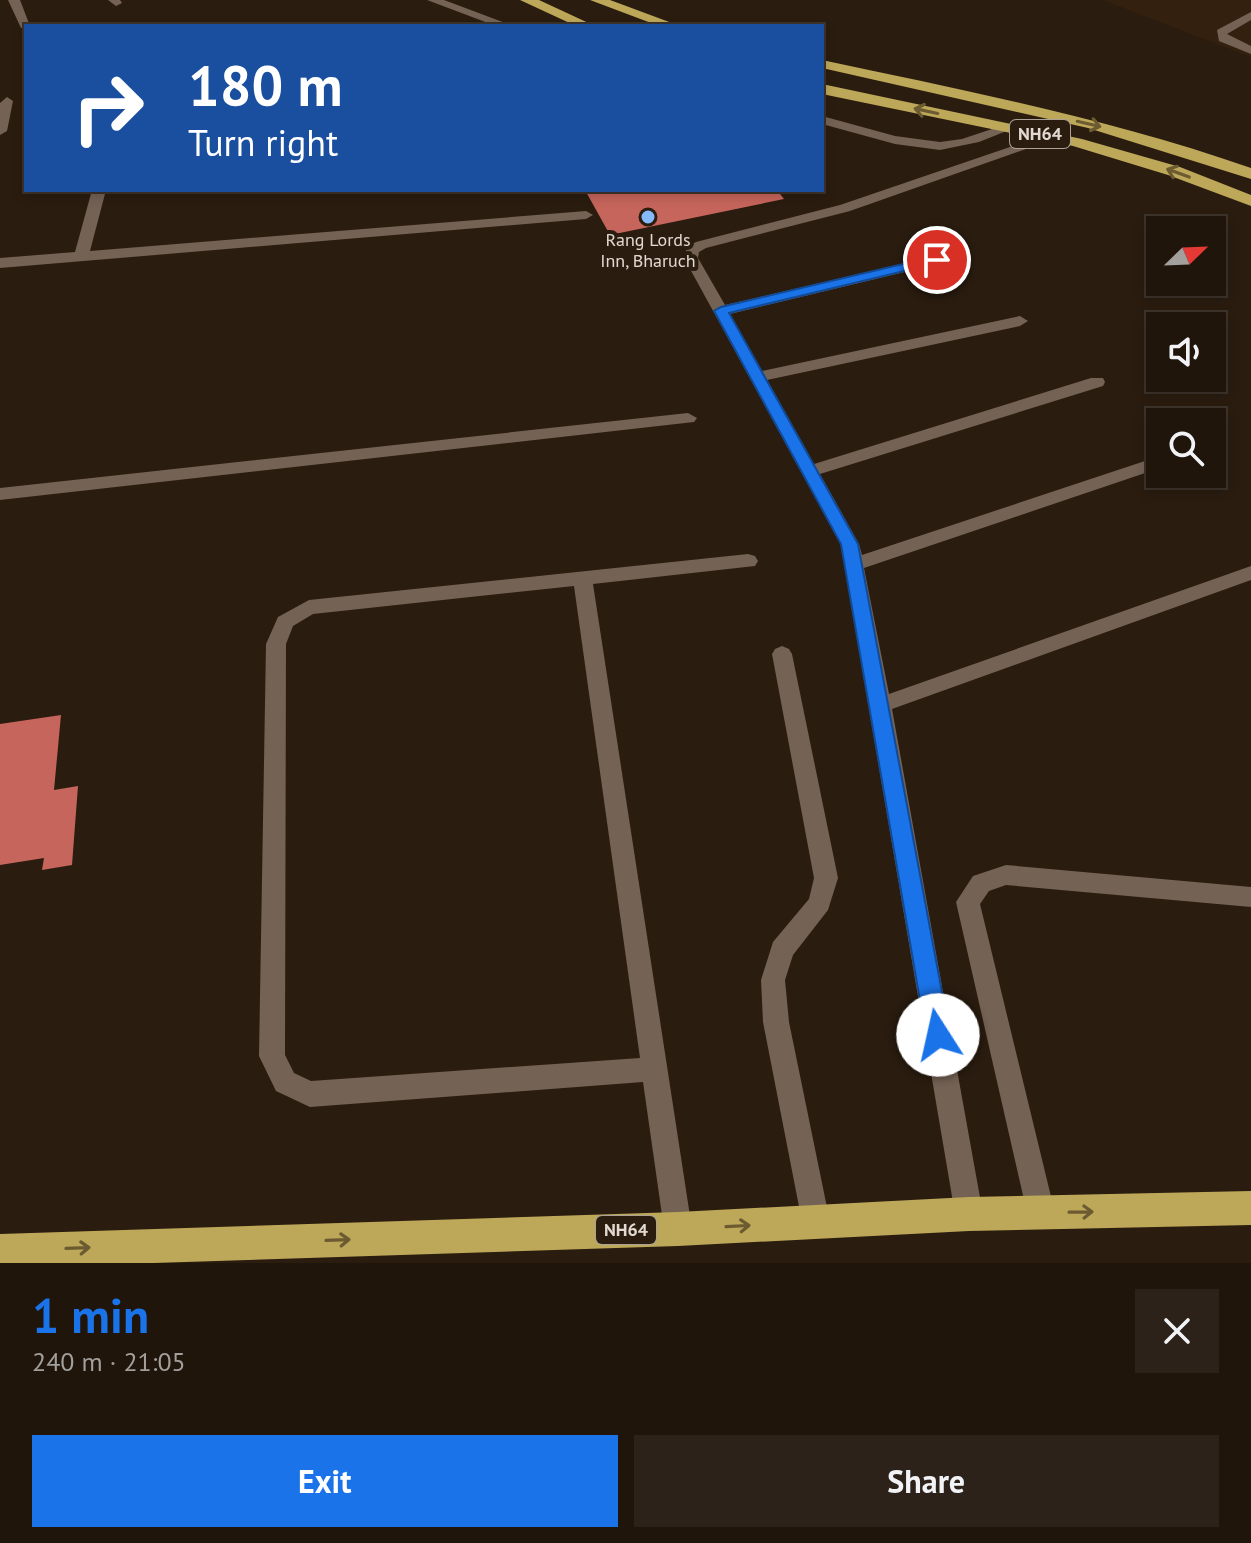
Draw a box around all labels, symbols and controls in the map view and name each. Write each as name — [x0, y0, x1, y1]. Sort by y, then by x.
text: 180 m — [188, 49, 343, 121]
icon: right — [56, 56, 160, 160]
one-way arrow — [914, 103, 939, 118]
one-way arrow — [1076, 117, 1102, 132]
text: Turn right — [188, 119, 338, 166]
road number: NH64 — [1010, 120, 1070, 148]
one-way arrow — [1166, 164, 1191, 179]
marker: Rang Lords Inn, Bharuch — [639, 208, 657, 226]
north arrow — [1146, 216, 1226, 296]
map controls — [1146, 216, 1226, 488]
pin — [903, 226, 971, 294]
place label: Rang Lords Inn, Bharuch — [600, 228, 696, 272]
icon: arrive — [915, 238, 959, 282]
button: sound — [1146, 312, 1226, 392]
button: search — [1146, 408, 1226, 488]
position arrow — [896, 993, 980, 1077]
one-way arrow — [1067, 1204, 1094, 1220]
road number: NH64 — [596, 1216, 656, 1244]
one-way arrow — [724, 1218, 751, 1233]
one-way arrow — [324, 1232, 351, 1247]
one-way arrow — [64, 1241, 91, 1256]
text: 1 min — [32, 1284, 149, 1346]
button: close — [1135, 1289, 1219, 1373]
text: 240 m · 21:05 — [32, 1345, 186, 1378]
button: Exit — [32, 1435, 618, 1527]
button: Share — [634, 1435, 1219, 1527]

